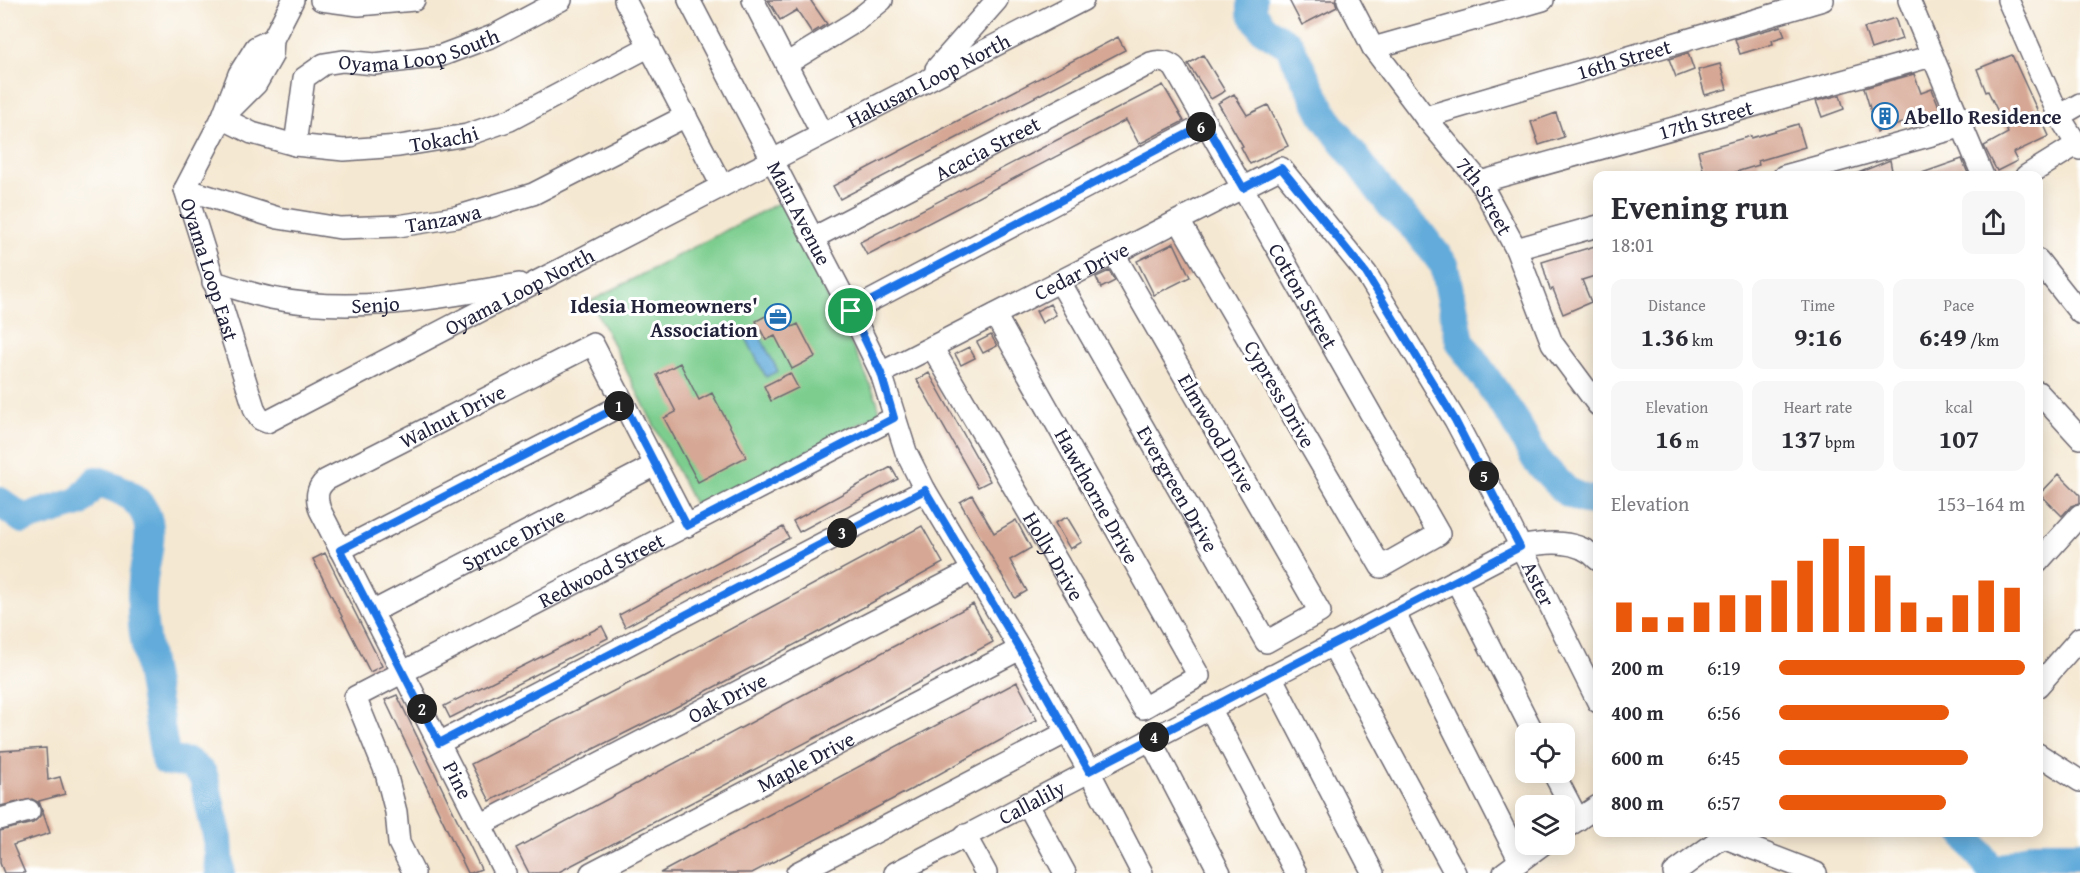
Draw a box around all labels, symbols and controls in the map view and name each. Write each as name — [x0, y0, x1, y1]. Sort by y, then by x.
street label: Oyama Loop South — [337, 20, 504, 80]
street label: Hakusan Loop North — [841, 25, 1016, 135]
street label: 16th Street — [1573, 30, 1675, 87]
street label: 17th Street — [1654, 91, 1757, 147]
building icon: Abello Residence — [1870, 101, 1900, 131]
place label: Abello Residence — [1904, 101, 2062, 132]
street label: Acacia Street — [929, 107, 1046, 188]
pin: 6 — [1186, 112, 1216, 142]
text: 6 — [1197, 115, 1205, 139]
street label: Tokachi — [407, 117, 483, 160]
street label: 7th Street — [1449, 150, 1521, 241]
street label: Main Avenue — [760, 155, 840, 271]
text: Evening run — [1611, 183, 1788, 231]
button: share — [1962, 191, 2025, 254]
street label: Oyama Loop East — [173, 194, 248, 345]
street label: Tanzawa — [403, 195, 485, 240]
text: 18:01 — [1611, 230, 1654, 259]
street label: Cedar Drive — [1028, 233, 1134, 308]
street label: Cotton Street — [1261, 237, 1346, 355]
street label: Oyama Loop North — [439, 239, 600, 343]
pin — [825, 285, 876, 336]
street label: Senjo — [351, 287, 401, 321]
place label: Idesia Homeowners' Association — [570, 290, 759, 345]
text: Distance — [1648, 293, 1706, 317]
text: Time — [1801, 293, 1835, 317]
text: Pace — [1944, 293, 1974, 317]
icon: arrive — [834, 294, 867, 327]
office icon: Idesia Homeowners' Association — [763, 302, 793, 332]
text: 1.36 — [1641, 317, 1689, 356]
text: 9:16 — [1794, 317, 1842, 356]
text: 6:49 — [1919, 317, 1967, 356]
text: km — [1689, 328, 1713, 352]
text: /km — [1967, 328, 1999, 352]
street label: Cypress Drive — [1237, 334, 1323, 454]
street label: Elmwood Drive — [1170, 368, 1264, 498]
street label: Walnut Drive — [394, 376, 511, 456]
pin: 1 — [604, 391, 634, 421]
text: 1 — [615, 394, 623, 418]
text: Elevation — [1646, 395, 1708, 419]
text: Heart rate — [1784, 395, 1852, 419]
text: kcal — [1945, 395, 1973, 419]
text: 16 — [1655, 419, 1682, 458]
text: 137 — [1781, 419, 1821, 458]
text: 107 — [1939, 419, 1979, 458]
street label: Evergreen Drive — [1130, 420, 1227, 558]
street label: Hawthorne Drive — [1047, 423, 1147, 569]
text: m — [1682, 430, 1699, 454]
text: bpm — [1821, 430, 1855, 454]
pin: 5 — [1469, 461, 1499, 491]
text: 5 — [1480, 464, 1488, 488]
text: Elevation — [1611, 489, 1689, 518]
text: 153–164 m — [1937, 489, 2025, 518]
street label: Spruce Drive — [456, 499, 570, 578]
street label: Holly Drive — [1016, 505, 1092, 606]
pin: 3 — [827, 518, 857, 548]
text: 3 — [838, 521, 846, 545]
street label: Redwood Street — [532, 524, 670, 615]
street label: Aster — [1515, 555, 1563, 612]
text: 200 m — [1611, 653, 1664, 682]
text: 6:19 — [1707, 653, 1741, 682]
street label: Oak Drive — [682, 664, 772, 731]
pin: 2 — [407, 694, 437, 724]
text: 2 — [418, 697, 426, 721]
text: 400 m — [1611, 698, 1664, 727]
text: 6:56 — [1707, 698, 1741, 727]
pin: 4 — [1139, 722, 1169, 752]
street label: Maple Drive — [751, 723, 860, 799]
map controls — [1515, 723, 1575, 855]
button: locate — [1515, 723, 1575, 783]
text: 4 — [1150, 725, 1158, 749]
text: 600 m — [1611, 743, 1664, 772]
text: 6:45 — [1707, 743, 1741, 772]
street label: Pine — [435, 756, 481, 804]
street label: Callalily — [993, 771, 1071, 832]
text: 800 m — [1611, 788, 1664, 817]
text: 6:57 — [1707, 788, 1741, 817]
button: layers — [1515, 795, 1575, 855]

